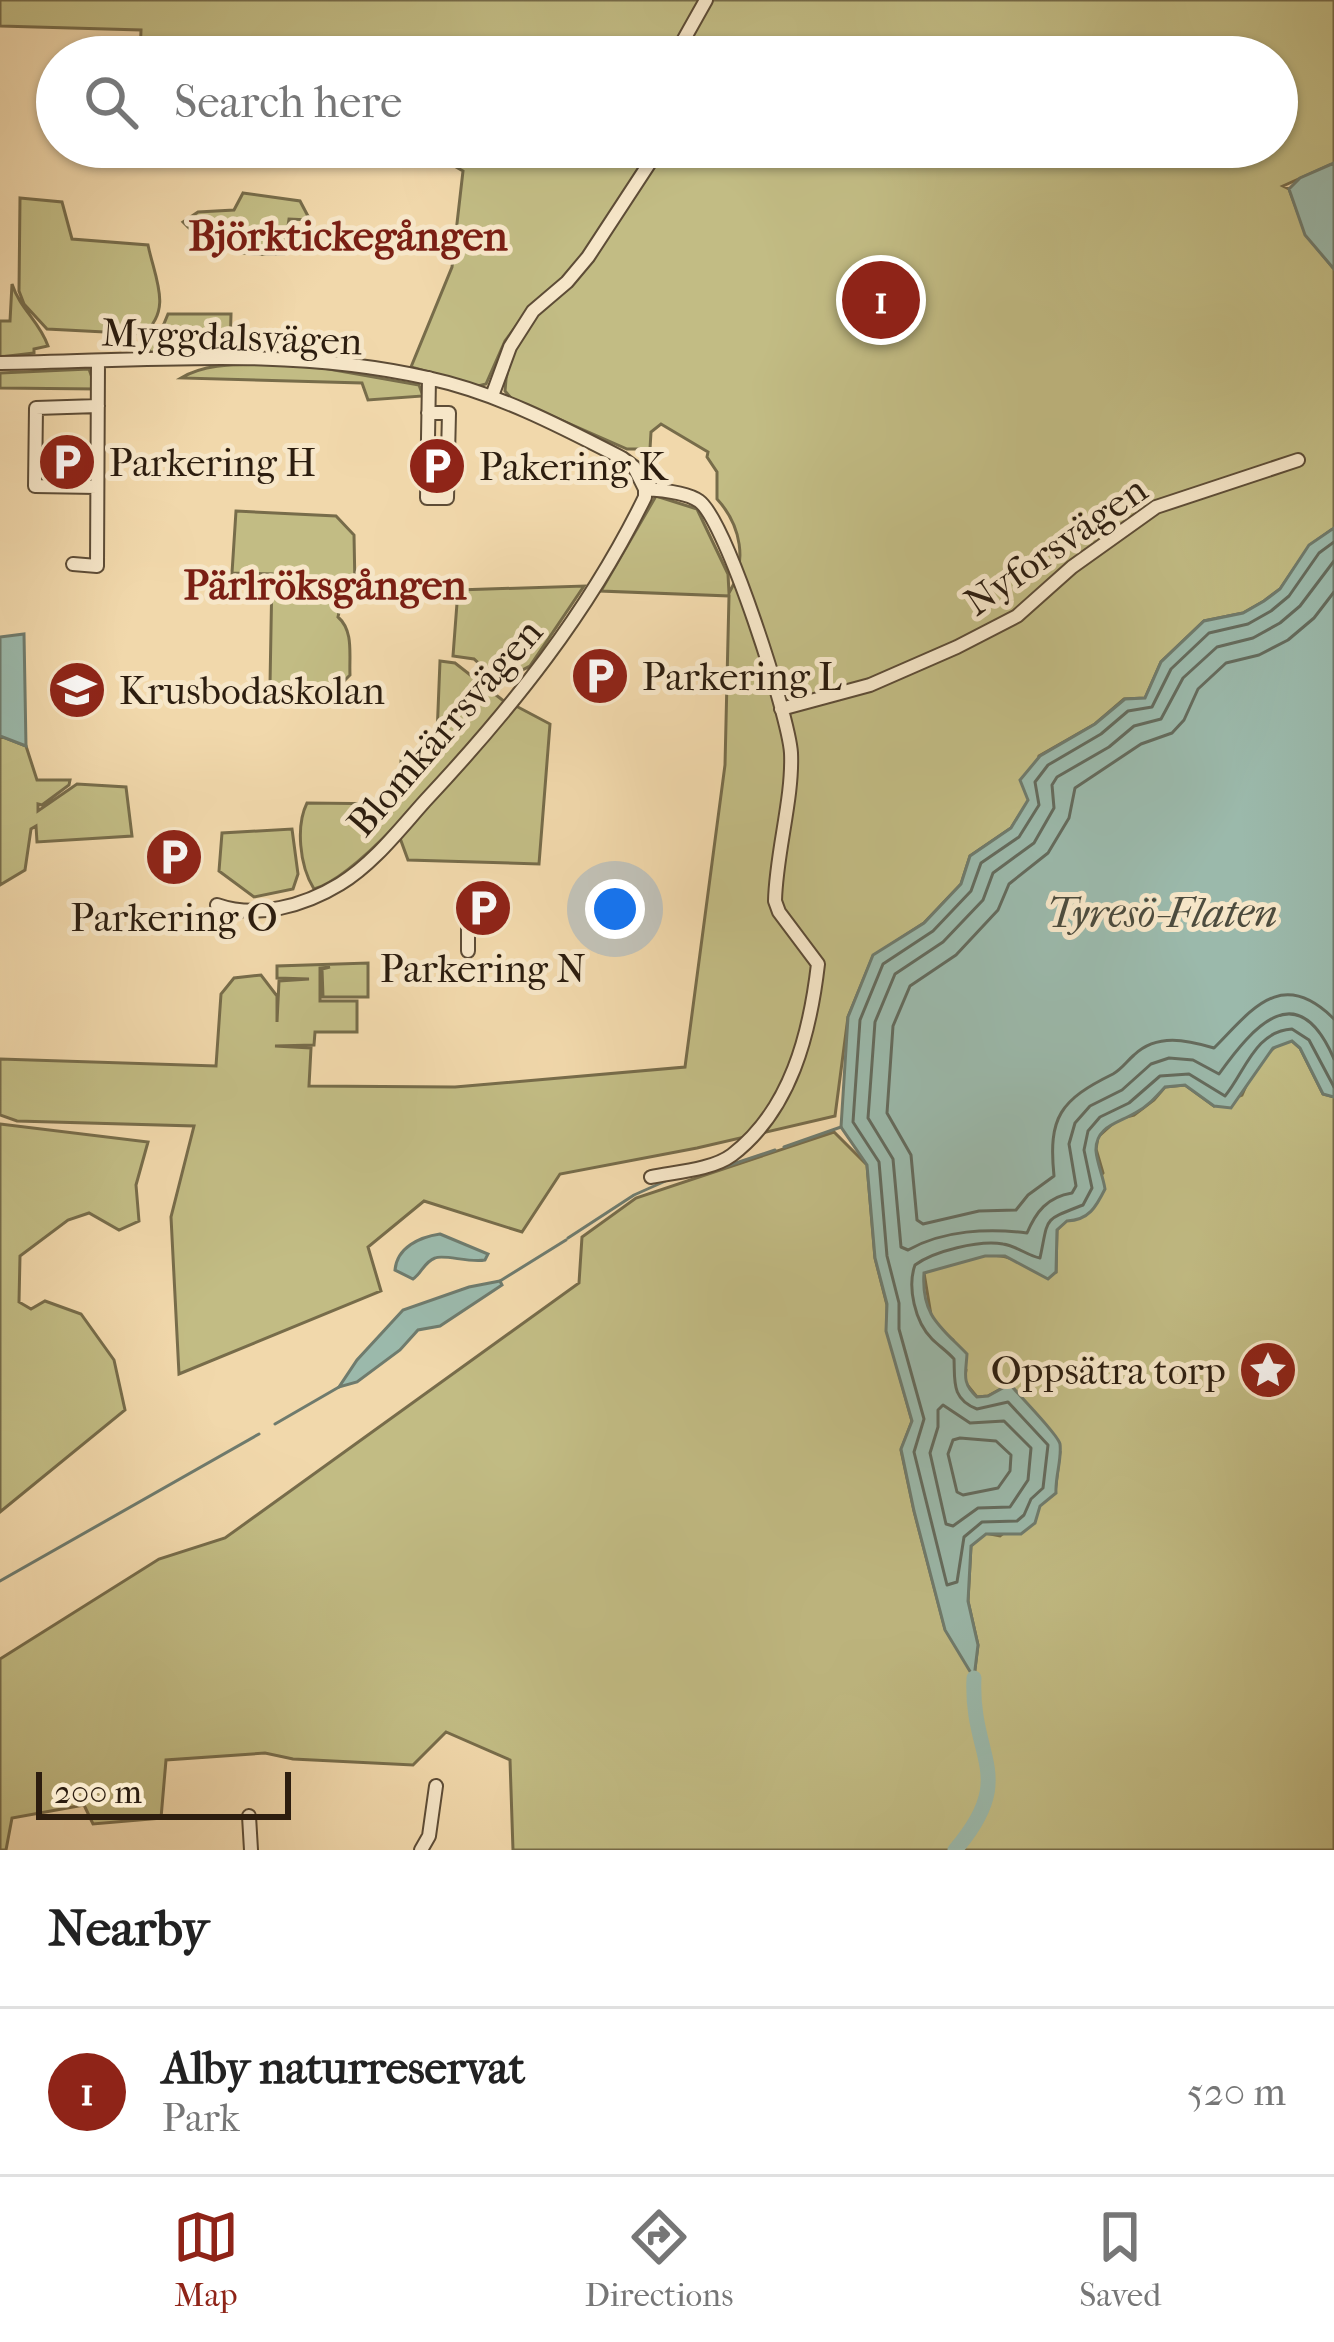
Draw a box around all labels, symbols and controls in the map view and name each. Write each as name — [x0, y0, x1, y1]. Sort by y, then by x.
search box — [36, 36, 1298, 168]
icon: search — [78, 69, 144, 135]
text: Search here — [174, 76, 402, 129]
district label: Björktickegången — [188, 212, 508, 261]
pin: 1 — [842, 255, 920, 345]
street label: Myggdalsvägen — [101, 309, 364, 365]
parking icon: Parkering H — [36, 431, 98, 493]
parking icon: Pakering K — [406, 435, 468, 497]
place label: Parkering H — [109, 440, 316, 486]
place label: Pakering K — [479, 444, 669, 490]
street label: Nyforsvägen — [955, 466, 1156, 625]
district label: Pärlröksgången — [183, 561, 467, 610]
street label: Blomkärrsvägen — [338, 609, 552, 846]
parking icon: Parkering L — [569, 645, 631, 707]
place label: Parkering L — [642, 654, 842, 700]
school or university icon: Krusbodaskolan — [46, 659, 108, 721]
place label: Krusbodaskolan — [119, 668, 385, 714]
parking icon: Parkering O — [143, 826, 205, 888]
parking icon: Parkering N — [452, 877, 514, 939]
your location — [585, 879, 645, 939]
water label: Tyresö-Flaten — [1046, 889, 1278, 938]
place label: Parkering O — [70, 895, 278, 941]
place label: Parkering N — [380, 946, 586, 992]
place icon: Oppsätra torp — [1237, 1339, 1299, 1401]
place label: Oppsätra torp — [991, 1348, 1226, 1394]
scale bar — [36, 1766, 291, 1819]
text: 200 m — [54, 1773, 142, 1812]
text: Nearby — [48, 1898, 209, 1958]
text: Alby naturreservat — [162, 2042, 525, 2095]
text: 1 — [80, 2069, 94, 2115]
text: 520 m — [1187, 2069, 1286, 2115]
text: Park — [162, 2095, 240, 2141]
tab: Map — [173, 2204, 239, 2315]
tab: Directions — [585, 2204, 733, 2315]
tab: Saved — [1079, 2204, 1161, 2315]

